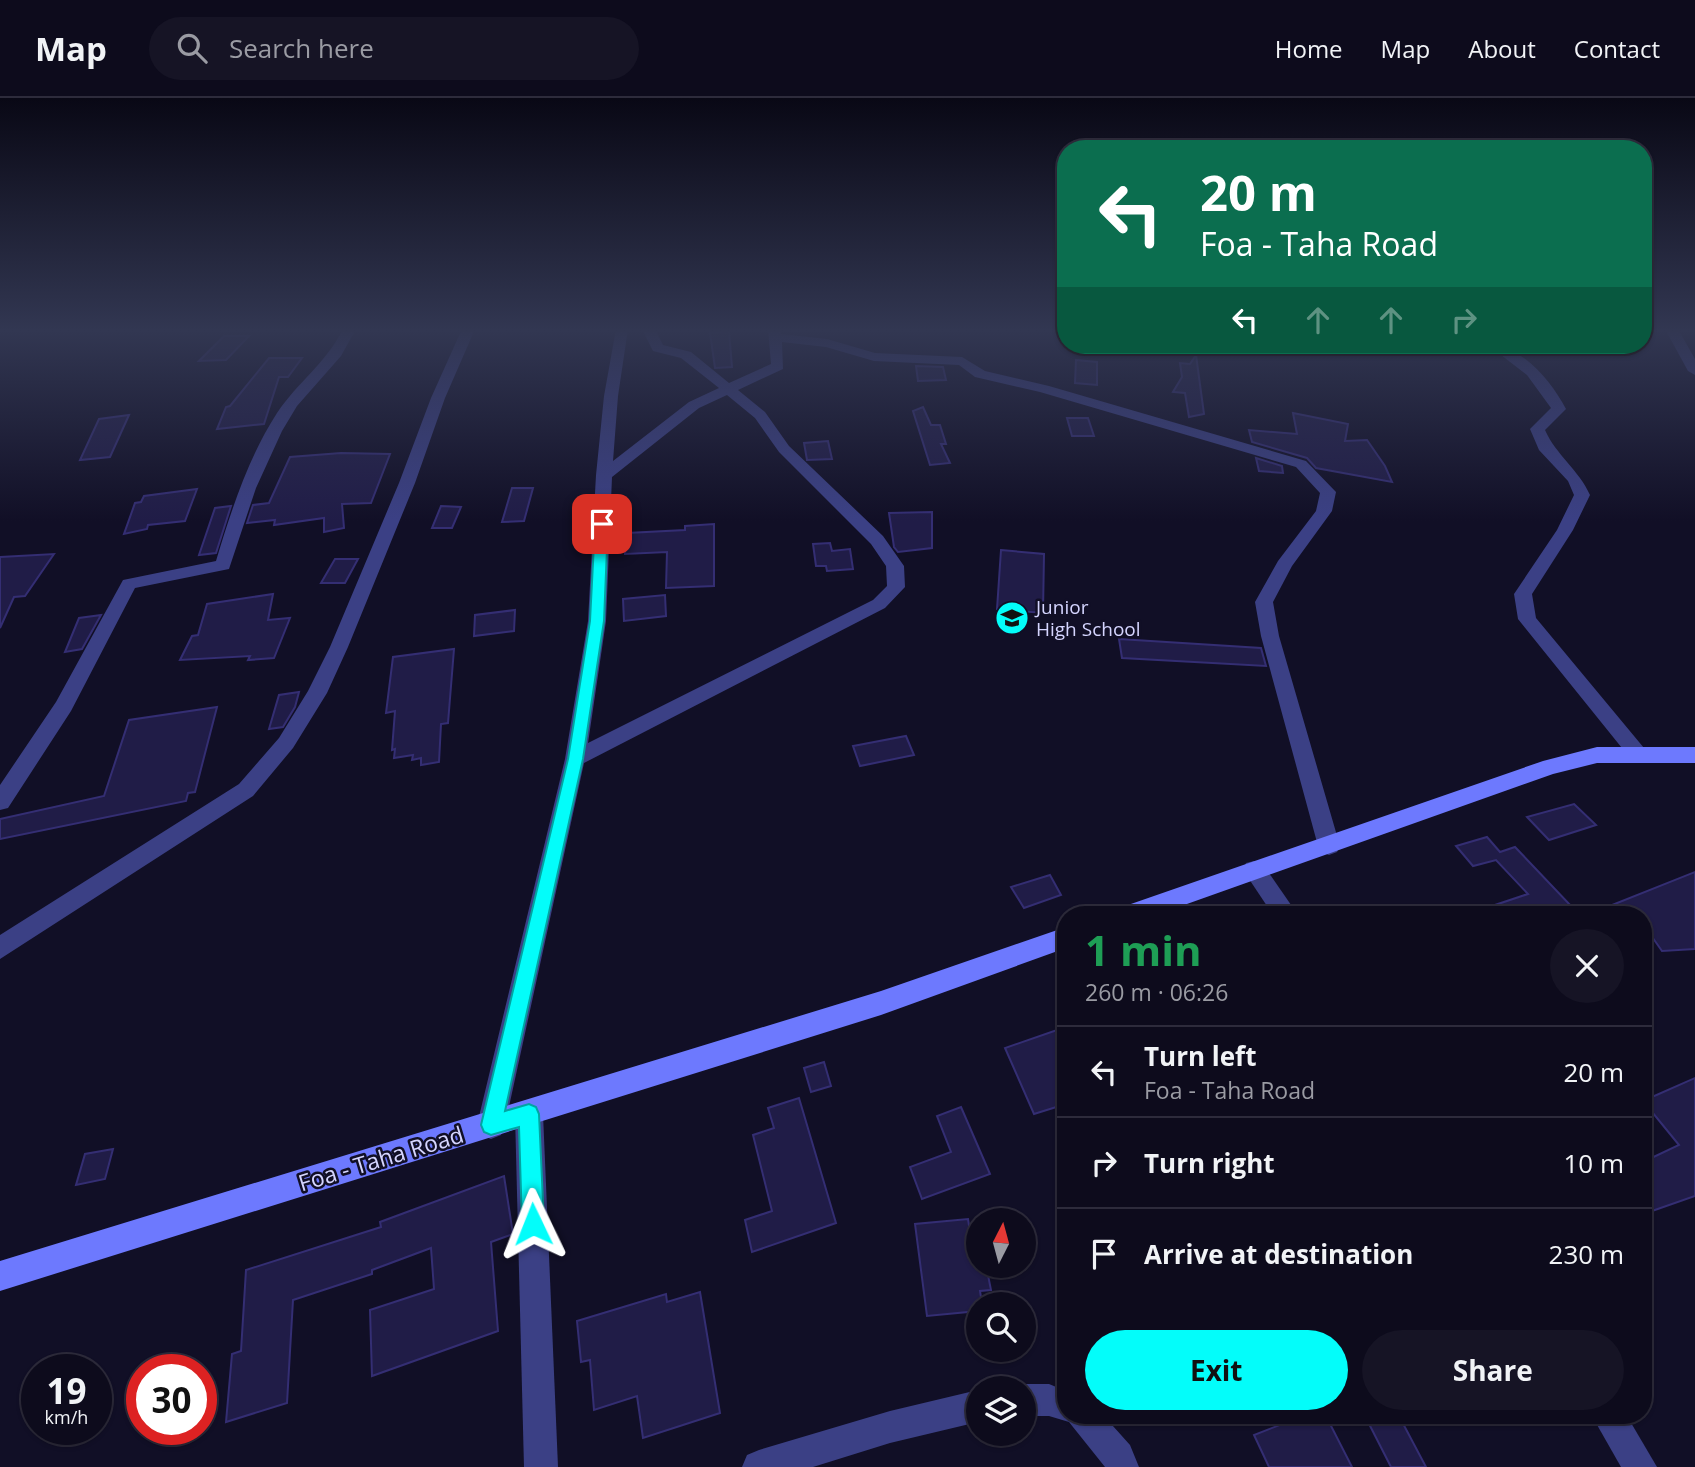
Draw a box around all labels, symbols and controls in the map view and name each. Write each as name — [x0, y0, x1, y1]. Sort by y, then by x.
search box — [149, 17, 639, 80]
text: Map — [35, 26, 107, 71]
icon: search — [173, 29, 211, 67]
text: Search here — [229, 30, 374, 66]
text: Home — [1275, 32, 1343, 65]
text: Map — [1381, 32, 1430, 65]
text: About — [1468, 32, 1536, 65]
text: Contact — [1574, 32, 1660, 65]
text: 20 m — [1200, 159, 1317, 225]
icon: left — [1085, 168, 1176, 259]
text: Foa - Taha Road — [1200, 222, 1438, 265]
icon: left — [1226, 301, 1264, 339]
icon: ahead — [1299, 301, 1337, 339]
icon: ahead — [1372, 301, 1410, 339]
icon: right — [1445, 301, 1483, 339]
pin — [572, 494, 632, 554]
icon: arrive — [583, 505, 621, 543]
place label: Junior High School — [1034, 594, 1141, 642]
school or university icon: Junior High School — [993, 599, 1031, 637]
text: 1 min — [1085, 921, 1202, 978]
button: close — [1550, 929, 1624, 1003]
text: 260 m · 06:26 — [1085, 976, 1228, 1008]
text: Turn left — [1144, 1038, 1256, 1074]
icon: left — [1085, 1053, 1123, 1091]
text: 20 m — [1563, 1054, 1624, 1090]
text: Foa - Taha Road — [1144, 1074, 1315, 1106]
street label: Foa - Taha Road — [294, 1118, 467, 1198]
icon: right — [1085, 1144, 1123, 1182]
text: Turn right — [1144, 1145, 1275, 1181]
text: 10 m — [1563, 1145, 1624, 1181]
position arrow — [496, 1187, 570, 1261]
north arrow — [966, 1208, 1036, 1278]
map controls — [966, 1208, 1036, 1446]
icon: arrive — [1085, 1235, 1123, 1273]
text: Arrive at destination — [1144, 1236, 1413, 1272]
text: 230 m — [1549, 1236, 1624, 1272]
button: search — [966, 1292, 1036, 1362]
button: Exit — [1085, 1330, 1348, 1410]
button: Share — [1362, 1330, 1624, 1410]
speed limit sign: 30 — [126, 1354, 217, 1445]
text: 19 — [46, 1367, 87, 1414]
button: layers — [966, 1376, 1036, 1446]
text: km/h — [45, 1405, 88, 1429]

